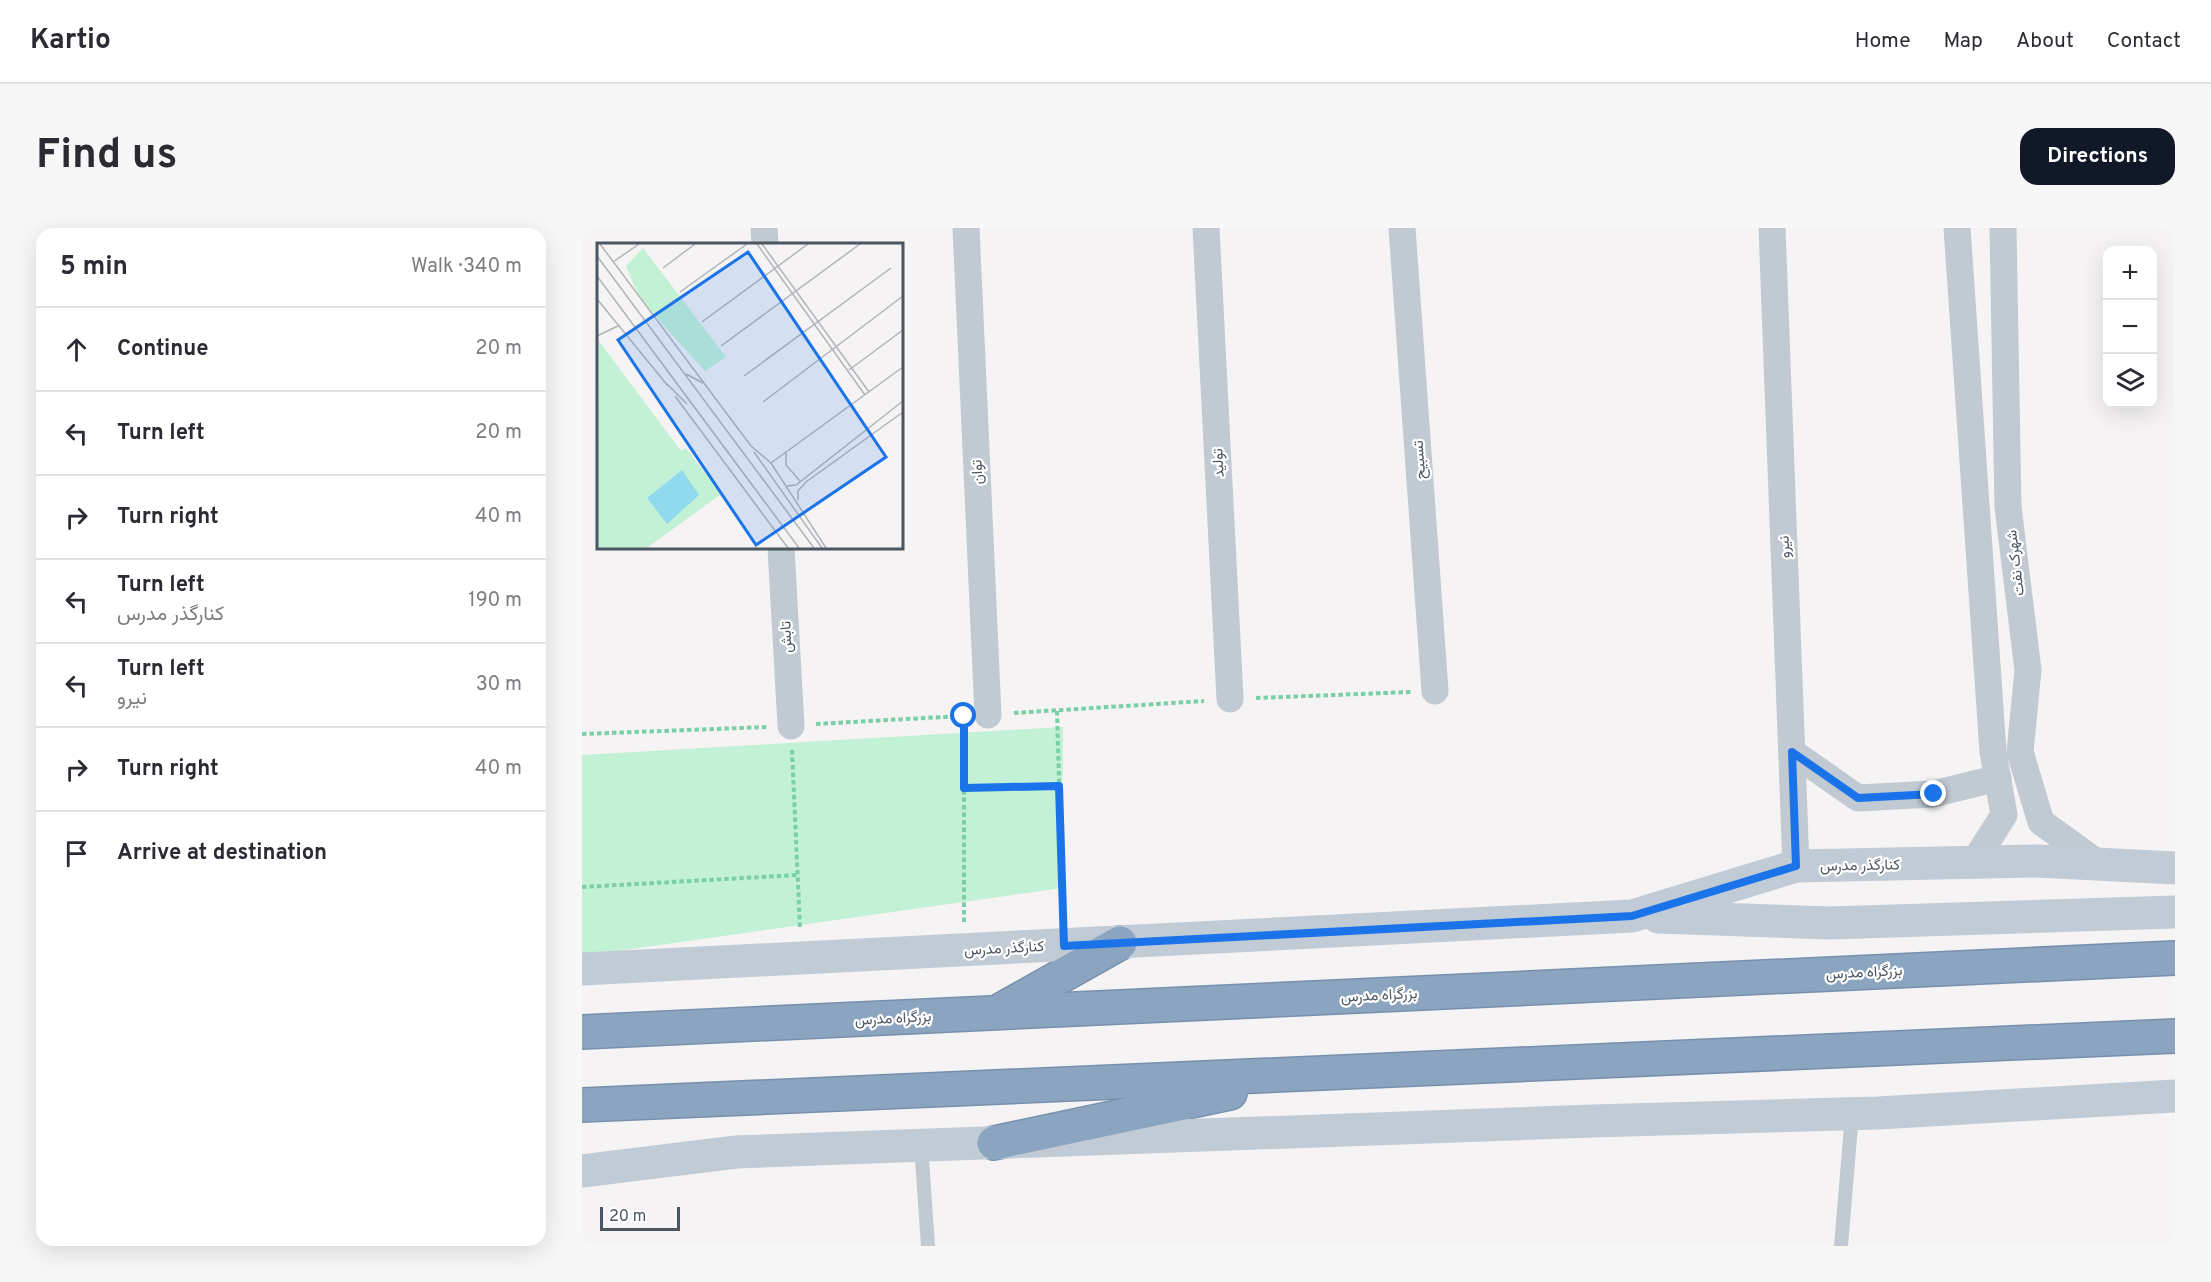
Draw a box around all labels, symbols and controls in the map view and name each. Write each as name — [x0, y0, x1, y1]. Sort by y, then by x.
text: Kartio — [30, 23, 111, 59]
text: Home — [1855, 28, 1911, 55]
text: Map — [1944, 28, 1983, 55]
text: About — [2016, 28, 2074, 55]
text: Contact — [2107, 28, 2181, 55]
button: Directions — [2020, 128, 2175, 185]
text: Find us — [36, 130, 177, 183]
inset map — [597, 243, 903, 549]
map controls — [2103, 246, 2157, 408]
button: + — [2103, 246, 2157, 300]
text: 5 min — [60, 251, 128, 284]
text: Walk · 340 m — [411, 254, 522, 280]
button: − — [2103, 300, 2157, 354]
icon: ahead — [60, 333, 93, 366]
text: Continue — [117, 336, 208, 363]
text: 20 m — [475, 336, 522, 362]
button: layers — [2103, 354, 2157, 408]
icon: left — [60, 417, 93, 450]
text: Turn left — [117, 420, 205, 447]
text: 20 m — [475, 420, 522, 446]
street label: تسبیح — [1410, 439, 1431, 480]
street label: تولید — [1209, 448, 1230, 478]
street label: توان — [968, 459, 989, 485]
icon: right — [60, 501, 93, 534]
text: Turn right — [117, 504, 219, 531]
text: 40 m — [475, 504, 522, 530]
street label: شهرک نفت — [2003, 529, 2030, 597]
street label: نیرو — [1776, 535, 1795, 559]
text: Turn left — [117, 572, 205, 599]
icon: left — [60, 585, 93, 618]
text: 190 m — [468, 588, 522, 614]
text: کنارگذر مدرس — [117, 602, 224, 628]
street label: تابش — [777, 620, 798, 653]
text: Turn left — [117, 656, 205, 683]
icon: left — [60, 669, 93, 702]
text: 30 m — [476, 672, 522, 698]
text: نیرو — [117, 686, 147, 712]
route start — [950, 702, 976, 728]
icon: right — [60, 753, 93, 786]
text: Turn right — [117, 756, 219, 783]
text: 40 m — [475, 756, 522, 782]
route end — [1920, 780, 1946, 806]
icon: arrive — [60, 837, 93, 870]
text: Arrive at destination — [117, 840, 327, 867]
street label: کنارگذر مدرس — [1820, 856, 1901, 877]
street label: کنارگذر مدرس — [963, 938, 1045, 961]
street label: بزرگراه مدرس — [1825, 962, 1903, 985]
street label: بزرگراه مدرس — [1340, 985, 1418, 1008]
street label: بزرگراه مدرس — [854, 1008, 932, 1031]
scale bar — [600, 1204, 680, 1232]
text: 20 m — [609, 1207, 646, 1227]

